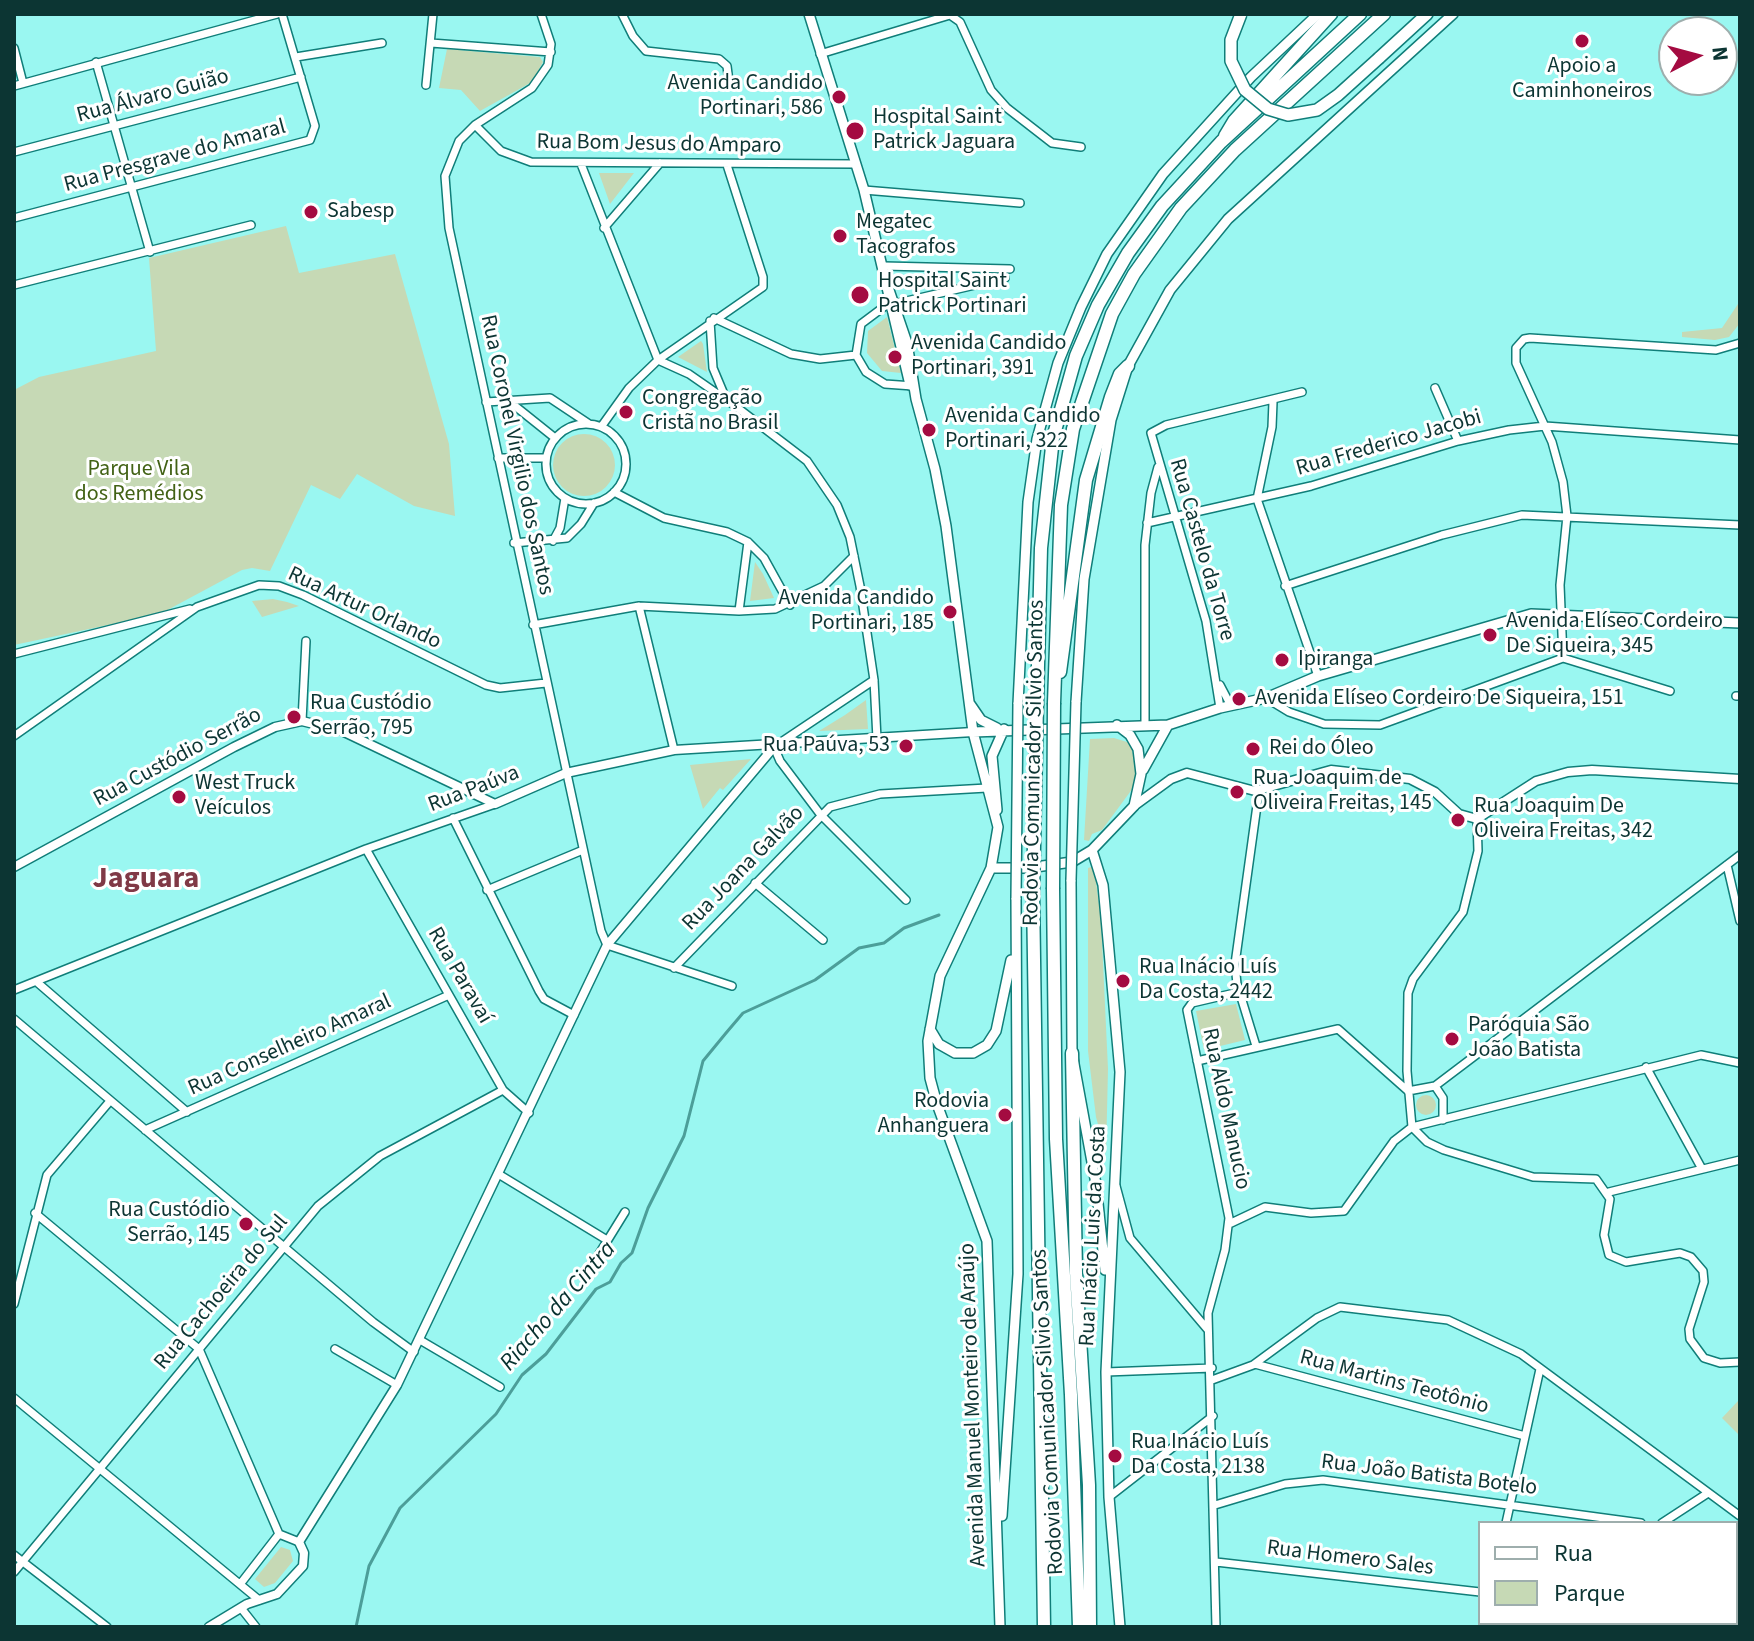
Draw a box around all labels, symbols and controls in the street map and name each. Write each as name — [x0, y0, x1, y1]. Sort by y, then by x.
north arrow — [1658, 16, 1738, 96]
marker: Apoio a Caminhoneiros — [1573, 32, 1591, 50]
text: N — [1703, 45, 1737, 63]
place label: Apoio a Caminhoneiros — [1512, 54, 1652, 106]
street label: Rua Álvaro Guião — [74, 64, 232, 130]
place label: Avenida Candido Portinari, 586 — [668, 71, 823, 122]
marker: Avenida Candido Portinari, 586 — [830, 88, 848, 106]
place label: Hospital Saint Patrick Jaguara — [873, 105, 1015, 156]
street label: Rua Presgrave do Amaral — [61, 115, 289, 199]
marker: Hospital Saint Patrick Jaguara — [844, 120, 866, 142]
street label: Rua Bom Jesus do Amparo — [536, 130, 782, 160]
place label: Sabesp — [327, 199, 394, 225]
marker: Sabesp — [302, 203, 320, 221]
place label: Megatec Tacografos — [856, 210, 955, 262]
marker: Megatec Tacografos — [831, 227, 849, 245]
place label: Hospital Saint Patrick Portinari — [878, 269, 1027, 320]
marker: Hospital Saint Patrick Portinari — [849, 284, 871, 306]
street label: Rua Coronel Virgilio dos Santos — [473, 313, 559, 597]
place label: Avenida Candido Portinari, 391 — [911, 331, 1066, 382]
marker: Avenida Candido Portinari, 391 — [886, 348, 904, 366]
place label: Congregação Cristã no Brasil — [642, 386, 779, 438]
marker: Congregação Cristã no Brasil — [617, 403, 635, 421]
place label: Avenida Candido Portinari, 322 — [945, 404, 1100, 456]
street label: Rua Frederico Jacobi — [1293, 405, 1485, 483]
marker: Avenida Candido Portinari, 322 — [920, 421, 938, 439]
street label: Rua Castelo da Torre — [1162, 456, 1240, 644]
park label: Parque Vila dos Remédios — [75, 457, 203, 508]
street label: Rua Artur Orlando — [283, 562, 445, 656]
place label: Avenida Candido Portinari, 185 — [779, 586, 934, 638]
street label: Rodovia Comunicador Silvio Santos — [1019, 600, 1051, 926]
marker: Avenida Candido Portinari, 185 — [941, 603, 959, 621]
place label: Avenida Elíseo Cordeiro De Siqueira, 345 — [1506, 609, 1723, 660]
marker: Avenida Elíseo Cordeiro De Siqueira, 345 — [1481, 626, 1499, 644]
place label: Ipiranga — [1298, 647, 1373, 673]
marker: Ipiranga — [1273, 651, 1291, 669]
place label: Avenida Elíseo Cordeiro De Siqueira, 151 — [1255, 686, 1624, 712]
marker: Avenida Elíseo Cordeiro De Siqueira, 151 — [1230, 690, 1248, 708]
place label: Rua Custódio Serrão, 795 — [310, 691, 432, 742]
street label: Rua Custódio Serrão — [89, 703, 267, 813]
marker: Rua Custódio Serrão, 795 — [285, 708, 303, 726]
place label: Rua Paúva, 53 — [763, 733, 890, 759]
place label: Rei do Óleo — [1269, 736, 1374, 762]
marker: Rua Paúva, 53 — [897, 737, 915, 755]
marker: Rei do Óleo — [1244, 740, 1262, 758]
street label: Rua Paúva — [425, 761, 523, 819]
place label: Rua Joaquim de Oliveira Freitas, 145 — [1253, 766, 1432, 818]
place label: West Truck Veículos — [195, 771, 295, 822]
marker: Rua Joaquim de Oliveira Freitas, 145 — [1228, 783, 1246, 801]
marker: West Truck Veículos — [170, 788, 188, 806]
place label: Rua Joaquim De Oliveira Freitas, 342 — [1474, 794, 1653, 846]
street label: Rua Joana Galvão — [678, 801, 810, 937]
marker: Rua Joaquim De Oliveira Freitas, 342 — [1449, 811, 1467, 829]
district label: Jaguara — [93, 862, 199, 898]
street label: Rua Paravaí — [421, 923, 497, 1029]
place label: Rua Inácio Luís Da Costa, 2442 — [1139, 955, 1277, 1006]
marker: Rua Inácio Luís Da Costa, 2442 — [1114, 972, 1132, 990]
street label: Rua Conselheiro Amaral — [184, 989, 396, 1103]
place label: Paróquia São João Batista — [1468, 1013, 1590, 1064]
street label: Rua Aldo Manucio — [1195, 1026, 1255, 1192]
marker: Paróquia São João Batista — [1443, 1030, 1461, 1048]
place label: Rodovia Anhanguera — [878, 1089, 989, 1140]
marker: Rodovia Anhanguera — [996, 1106, 1014, 1124]
street label: Rua Inácio Luis da Costa — [1075, 1125, 1113, 1347]
place label: Rua Custódio Serrão, 145 — [108, 1198, 230, 1250]
street label: Rua Cachoeira do Sul — [149, 1210, 295, 1376]
marker: Rua Custódio Serrão, 145 — [237, 1215, 255, 1233]
water label: Riacho da Cintra — [495, 1236, 623, 1378]
street label: Avenida Manuel Monteiro de Araújo — [955, 1243, 993, 1567]
street label: Rodovia Comunicador Silvio Santos — [1027, 1248, 1071, 1576]
street label: Rua Martins Teotônio — [1297, 1345, 1491, 1421]
place label: Rua Inácio Luís Da Costa, 2138 — [1131, 1430, 1269, 1482]
marker: Rua Inácio Luís Da Costa, 2138 — [1106, 1447, 1124, 1465]
street label: Rua João Batista Botelo — [1319, 1450, 1539, 1502]
legend — [1478, 1521, 1738, 1625]
street label: Rua Homero Sales — [1265, 1536, 1435, 1582]
text: Rua — [1554, 1536, 1593, 1571]
text: Parque — [1554, 1576, 1625, 1611]

